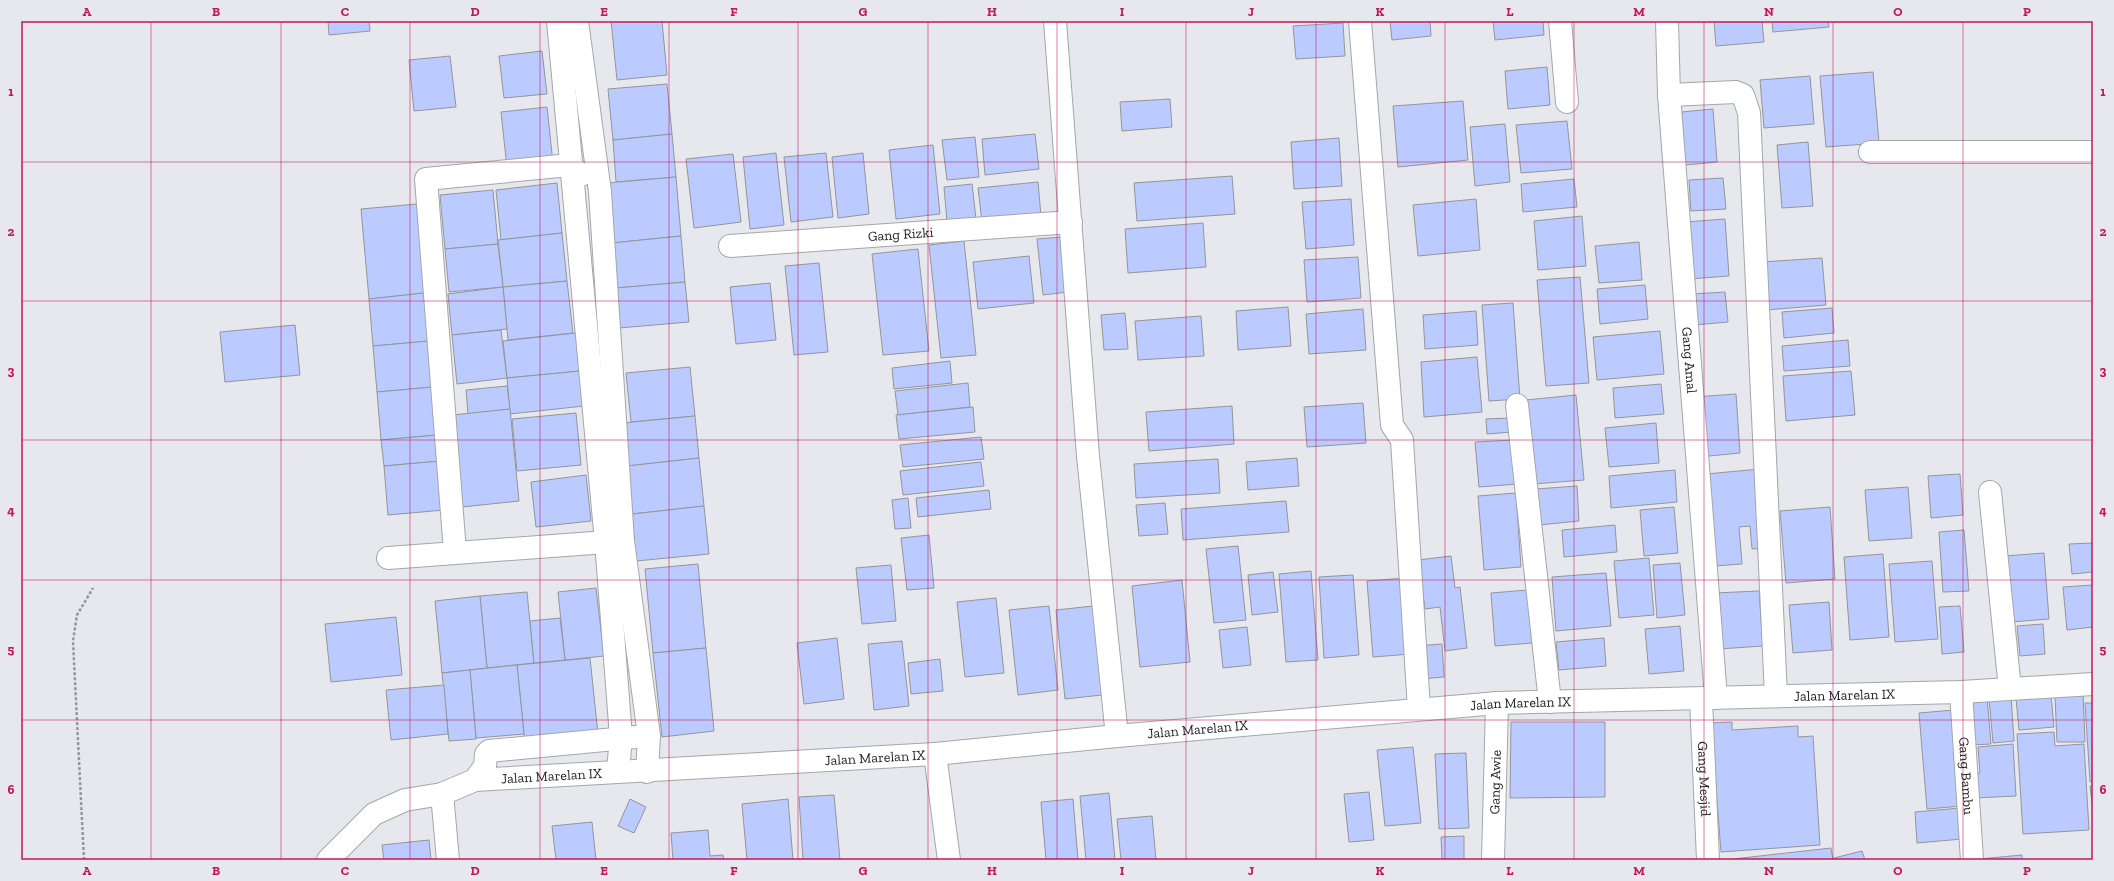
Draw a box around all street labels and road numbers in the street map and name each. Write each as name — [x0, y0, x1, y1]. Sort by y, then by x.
street label: Gang Rizki — [867, 223, 934, 245]
street label: Gang Amal — [1679, 326, 1701, 394]
street label: Jalan Marelan IX — [1794, 685, 1895, 704]
street label: Jalan Marelan IX — [1469, 693, 1571, 714]
street label: Jalan Marelan IX — [1147, 716, 1249, 742]
street label: Gang Bambu — [1955, 736, 1978, 815]
street label: Gang Mesjid — [1694, 741, 1715, 817]
street label: Jalan Marelan IX — [824, 746, 926, 769]
street label: Gang Awie — [1486, 749, 1504, 815]
street label: Jalan Marelan IX — [501, 764, 603, 787]

